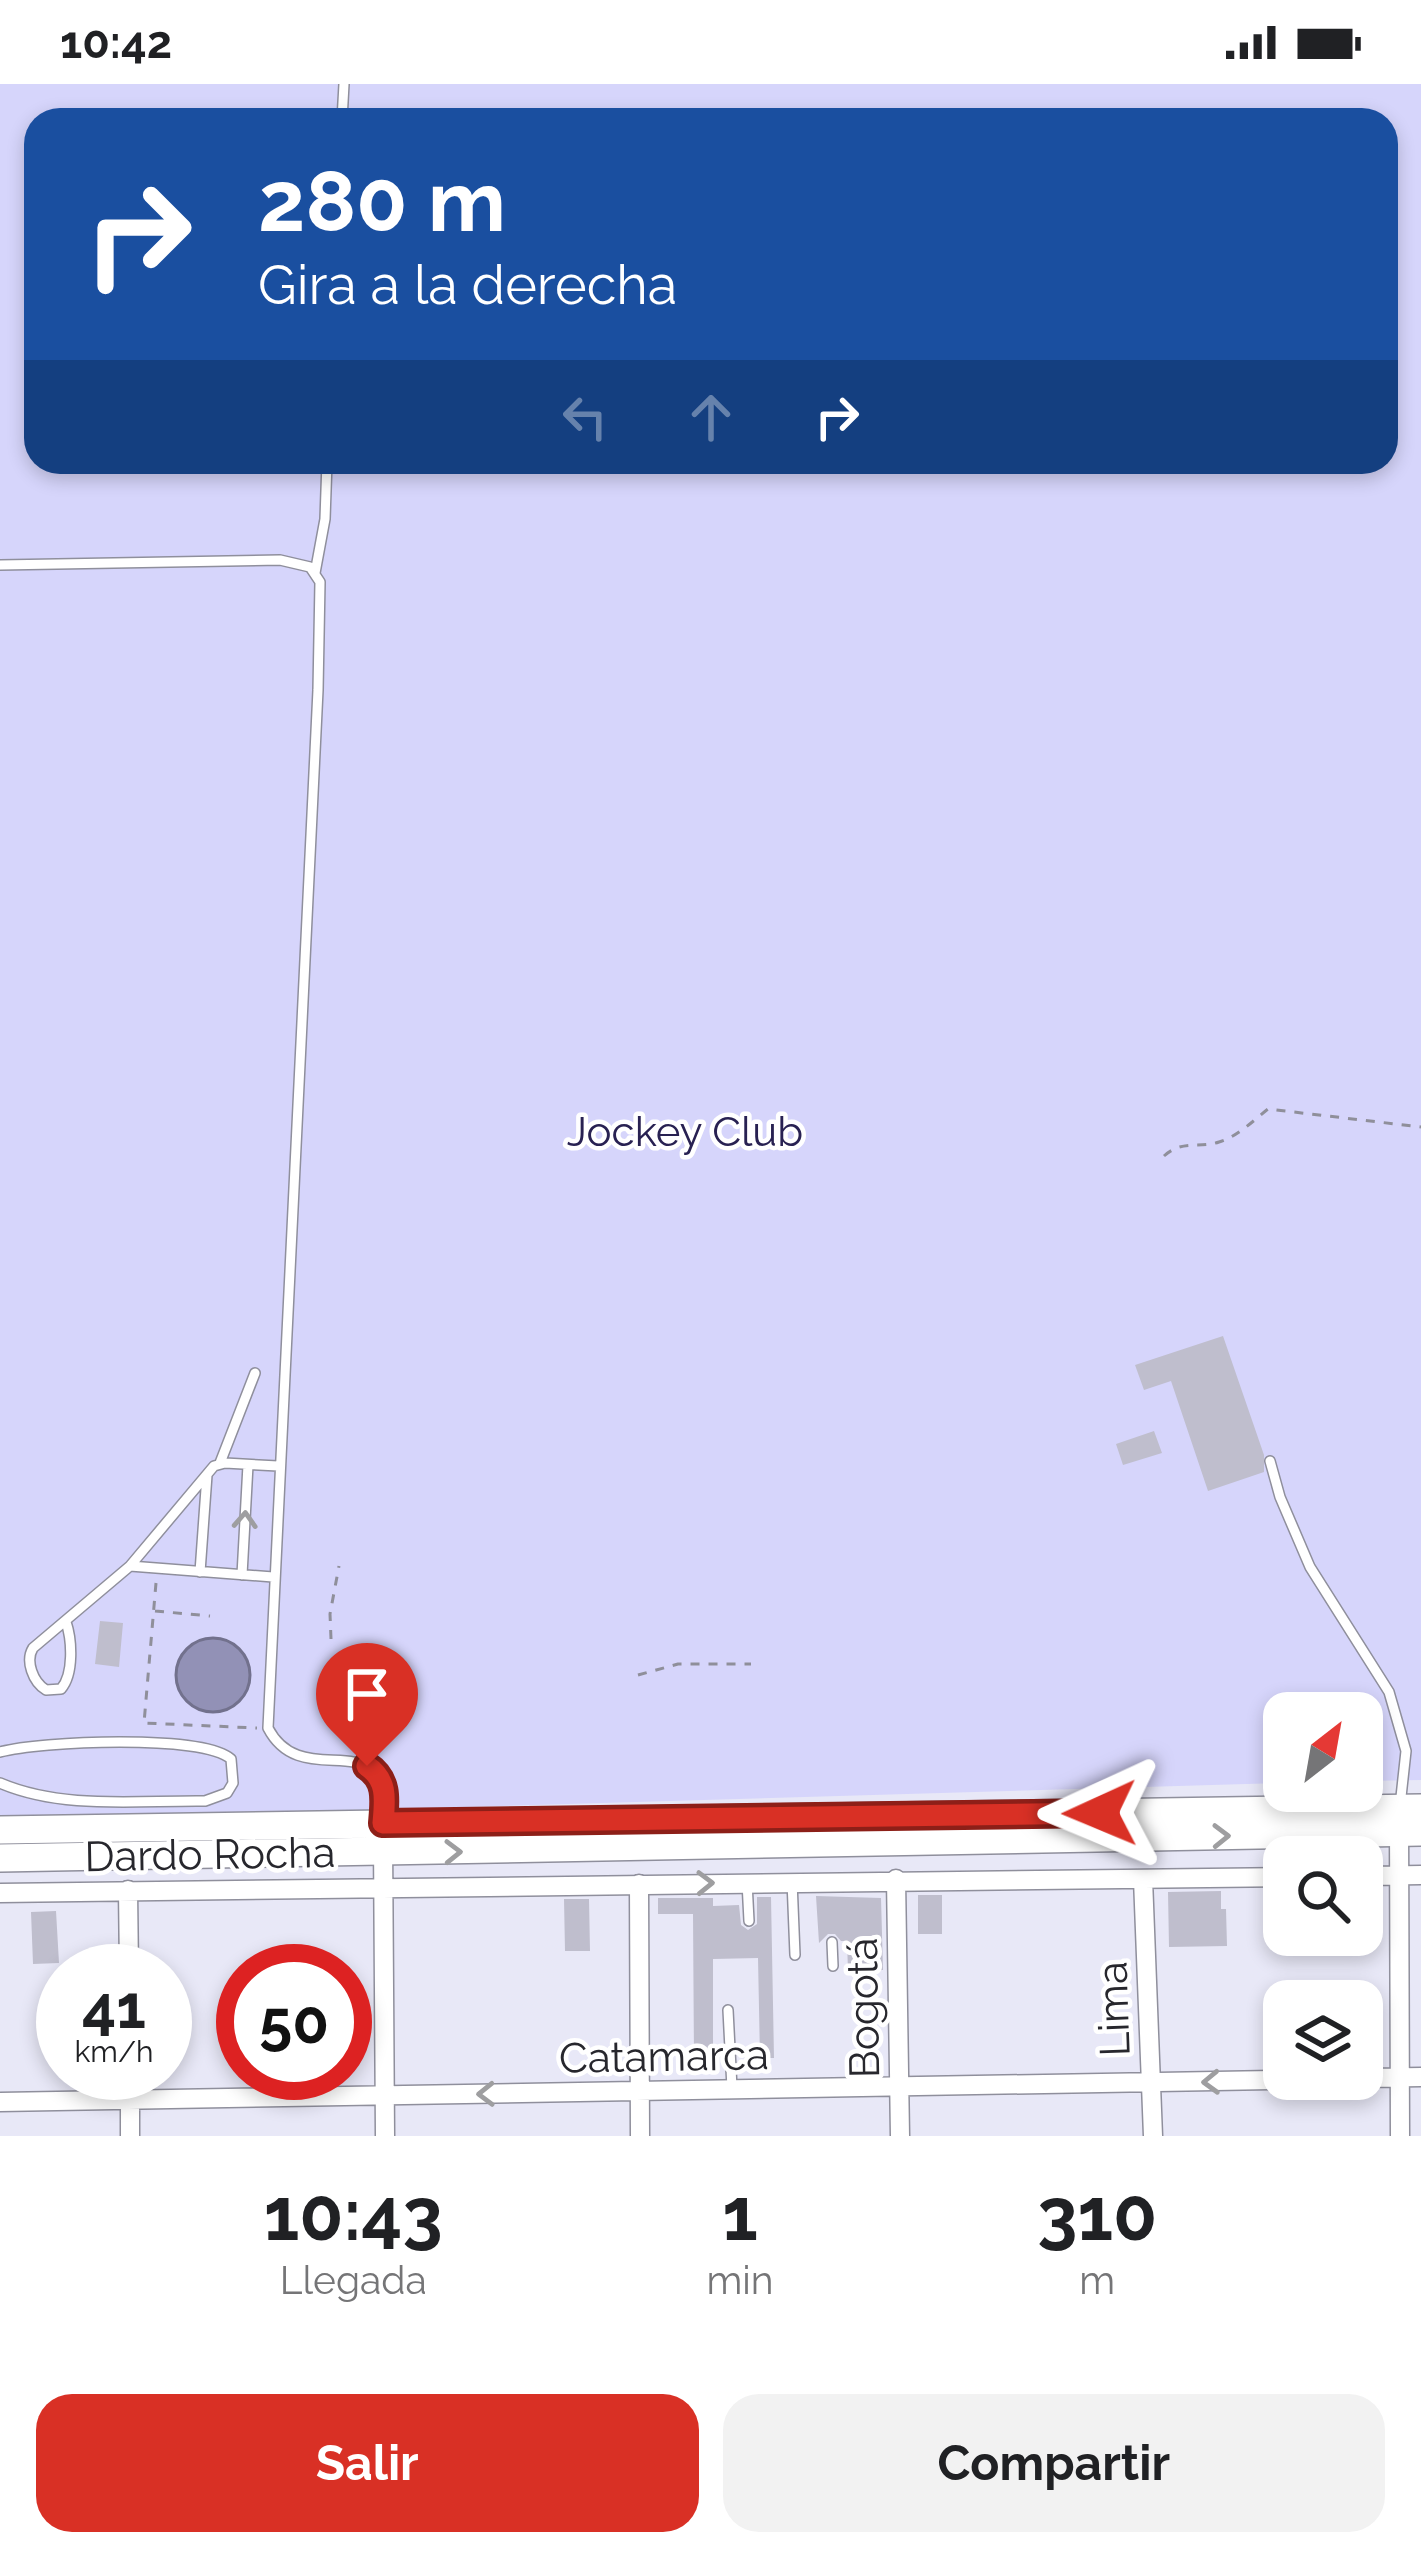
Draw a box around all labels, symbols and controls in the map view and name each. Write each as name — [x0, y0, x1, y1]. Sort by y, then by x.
text: 10:42 — [60, 16, 172, 69]
text: 280 m — [258, 152, 506, 251]
icon: right — [60, 156, 216, 312]
text: Gira a la derecha — [258, 253, 677, 317]
icon: left — [552, 384, 618, 450]
icon: ahead — [678, 384, 744, 450]
icon: right — [804, 384, 870, 450]
park label: Jockey Club — [567, 1107, 803, 1156]
one-way arrow — [231, 1510, 257, 1529]
pin — [316, 1643, 418, 1766]
icon: arrive — [334, 1661, 400, 1727]
north arrow — [1263, 1692, 1383, 1812]
map controls — [1263, 1692, 1383, 2100]
position arrow — [1037, 1750, 1163, 1876]
one-way arrow — [1212, 1824, 1231, 1850]
street label: Dardo Rocha — [84, 1828, 336, 1881]
button: search — [1263, 1836, 1383, 1956]
one-way arrow — [444, 1840, 463, 1866]
one-way arrow — [696, 1870, 715, 1896]
street label: Bogotá — [838, 1937, 889, 2079]
speed limit sign: 50 — [216, 1944, 372, 2100]
street label: Lima — [1087, 1961, 1140, 2057]
text: 41 — [82, 1972, 146, 2042]
button: layers — [1263, 1980, 1383, 2100]
street label: Catamarca — [559, 2030, 769, 2083]
text: km/h — [74, 2034, 154, 2069]
one-way arrow — [1201, 2069, 1220, 2095]
one-way arrow — [476, 2081, 495, 2107]
text: 10:43 — [264, 2172, 443, 2257]
text: 1 — [722, 2172, 758, 2257]
text: 310 — [1037, 2172, 1157, 2257]
text: Llegada — [280, 2257, 427, 2303]
text: min — [706, 2257, 773, 2303]
text: m — [1079, 2257, 1115, 2303]
button: Salir — [36, 2394, 699, 2532]
button: Compartir — [723, 2394, 1385, 2532]

